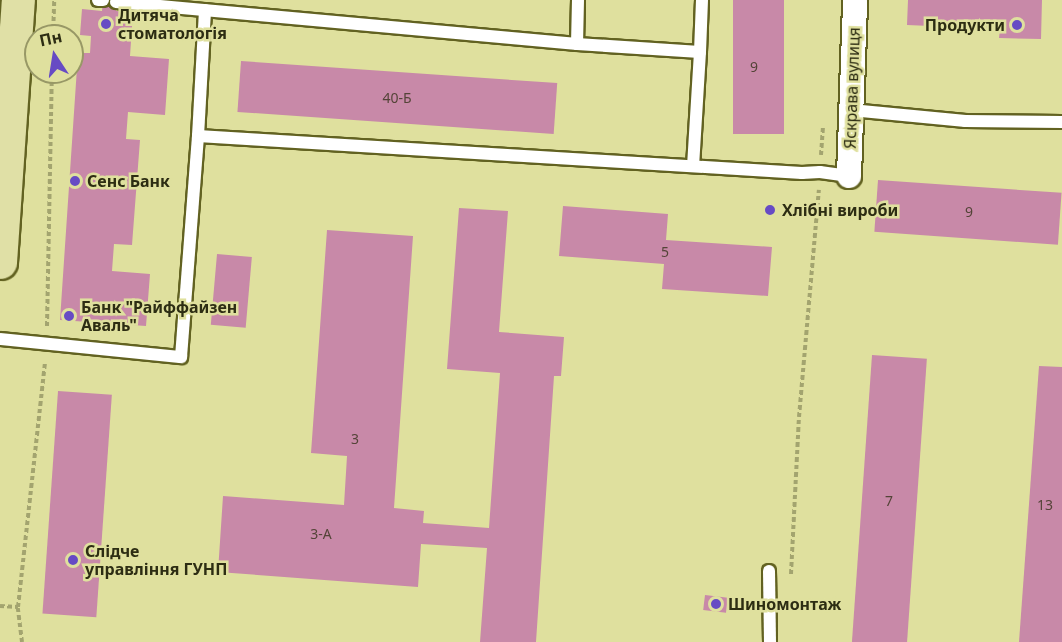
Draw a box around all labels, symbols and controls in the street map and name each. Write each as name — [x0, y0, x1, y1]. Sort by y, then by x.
place label: Дитяча стоматологія — [118, 5, 227, 43]
place label: Продукти — [925, 15, 1005, 35]
marker: Дитяча стоматологія — [99, 17, 113, 31]
marker: Продукти — [1010, 18, 1024, 32]
north arrow — [24, 24, 84, 84]
text: Пн — [37, 25, 64, 51]
street label: Яскрава вулиця — [840, 27, 864, 149]
house number: 9 — [750, 59, 758, 75]
house number: 40-Б — [382, 90, 412, 106]
place label: Сенс Банк — [87, 171, 170, 191]
marker: Сенс Банк — [68, 174, 82, 188]
place label: Хлібні вироби — [782, 200, 898, 220]
marker: Хлібні вироби — [763, 203, 777, 217]
house number: 9 — [965, 204, 973, 220]
house number: 5 — [661, 244, 669, 260]
place label: Банк "Райффайзен Аваль" — [81, 297, 237, 335]
marker: Банк "Райффайзен Аваль" — [62, 309, 76, 323]
house number: 3 — [351, 431, 359, 447]
house number: 7 — [885, 493, 893, 509]
house number: 13 — [1037, 497, 1053, 513]
house number: 3-А — [310, 526, 332, 542]
place label: Слідче управління ГУНП — [85, 541, 227, 579]
marker: Слідче управління ГУНП — [66, 553, 80, 567]
place label: Шиномонтаж — [728, 594, 841, 614]
marker: Шиномонтаж — [709, 597, 723, 611]

